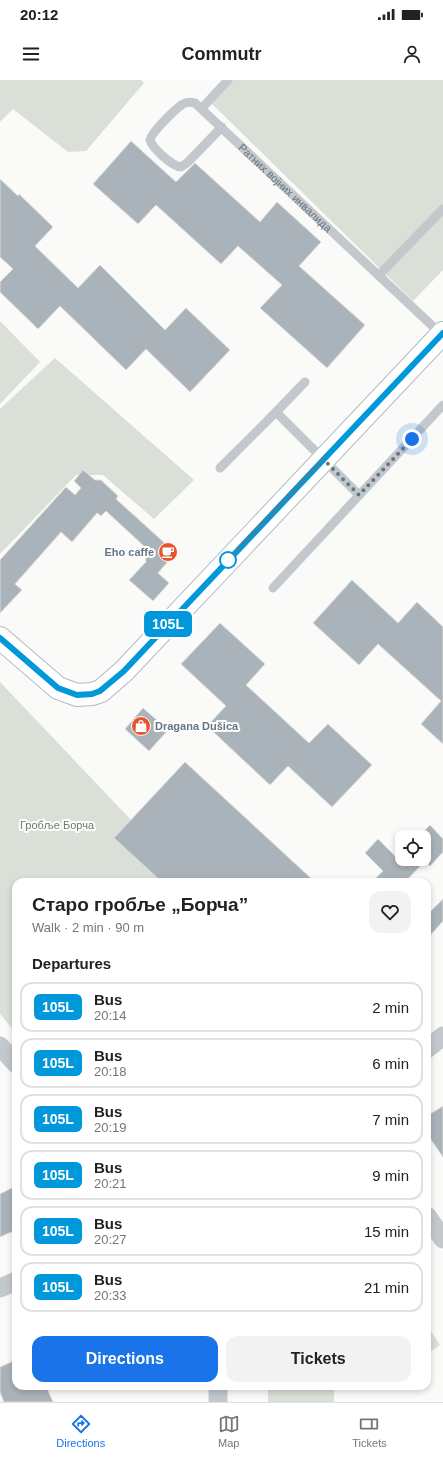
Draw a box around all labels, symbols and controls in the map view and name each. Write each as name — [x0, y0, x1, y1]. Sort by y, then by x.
text: 20:12 — [20, 6, 58, 23]
icon: menu — [20, 43, 42, 65]
icon: person — [401, 43, 423, 65]
text: Commutr — [182, 44, 262, 64]
street label: Ратних војних инвалида — [236, 141, 335, 235]
your location — [402, 429, 422, 449]
cafe icon: Eho caffe — [157, 541, 179, 563]
place label: Eho caffe — [104, 546, 154, 558]
unlabelled marker — [219, 551, 237, 569]
line badge: 105L — [140, 611, 196, 637]
text: 105L — [152, 616, 184, 632]
shop icon: Dragana Dušica — [130, 715, 152, 737]
place label: Dragana Dušica — [155, 720, 239, 732]
park label: Гробље Борча — [20, 819, 95, 831]
map controls — [395, 830, 431, 866]
button: locate — [395, 830, 431, 866]
button: heart — [369, 891, 411, 933]
text: Старо гробље „Борча” — [32, 894, 248, 915]
text: Walk · 2 min · 90 m — [32, 920, 144, 935]
text: Departures — [32, 955, 111, 972]
text: Bus — [94, 991, 122, 1008]
text: 105L — [42, 999, 74, 1015]
text: 2 min — [372, 999, 409, 1016]
text: 20:14 — [94, 1008, 126, 1023]
text: Bus — [94, 1047, 122, 1064]
text: 105L — [42, 1055, 74, 1071]
text: 6 min — [372, 1055, 409, 1072]
text: 20:18 — [94, 1064, 126, 1079]
text: Bus — [94, 1103, 122, 1120]
text: 105L — [42, 1111, 74, 1127]
text: 7 min — [372, 1111, 409, 1128]
text: 20:19 — [94, 1120, 126, 1135]
text: Bus — [94, 1159, 122, 1176]
text: 105L — [42, 1167, 74, 1183]
text: 9 min — [372, 1167, 409, 1184]
text: 20:21 — [94, 1176, 126, 1191]
text: Bus — [94, 1215, 122, 1232]
text: 105L — [42, 1223, 74, 1239]
text: 15 min — [364, 1223, 409, 1240]
text: 20:27 — [94, 1232, 126, 1247]
text: Bus — [94, 1271, 122, 1288]
text: 105L — [42, 1279, 74, 1295]
text: 21 min — [364, 1279, 409, 1296]
text: 20:33 — [94, 1288, 126, 1303]
button: Directions — [32, 1336, 218, 1382]
button: Tickets — [226, 1336, 411, 1382]
tab: Directions — [56, 1413, 105, 1449]
tab: Map — [218, 1413, 240, 1449]
tab: Tickets — [352, 1413, 387, 1449]

